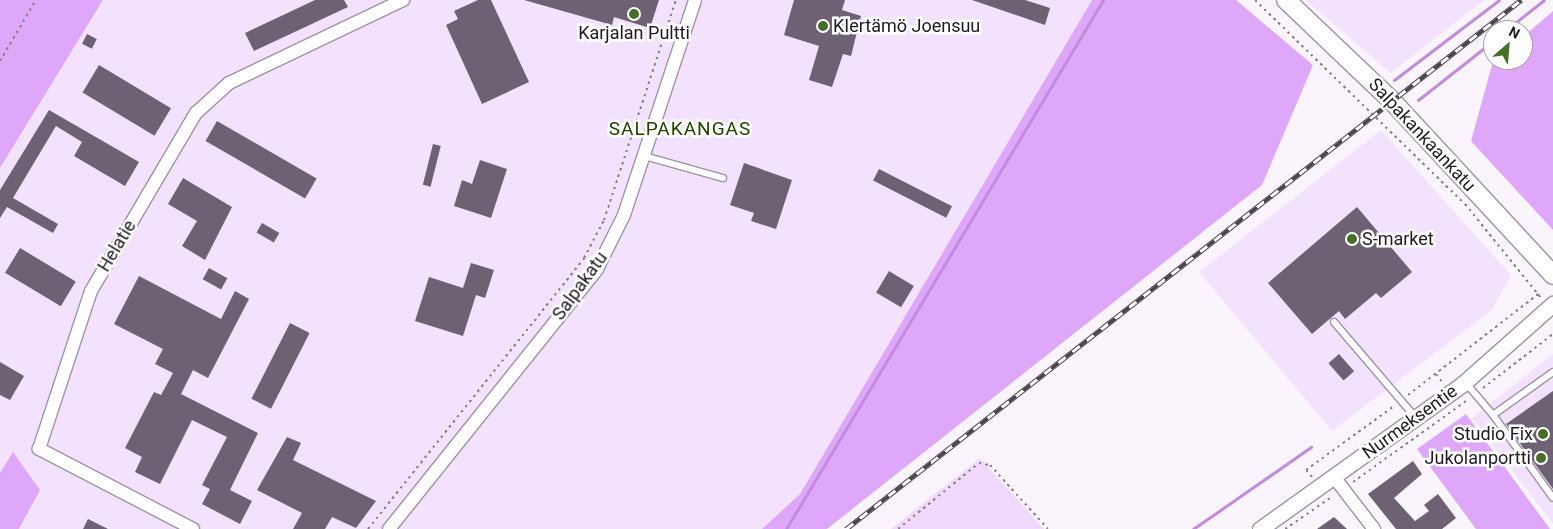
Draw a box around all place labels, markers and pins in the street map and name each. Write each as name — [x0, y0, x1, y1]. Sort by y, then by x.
marker: Karjalan Pultti — [628, 8, 640, 20]
place label: KIertämö Joensuu — [833, 15, 980, 37]
marker: KIertämö Joensuu — [817, 20, 829, 32]
place label: Karjalan Pultti — [578, 22, 690, 44]
place label: S-market — [1362, 228, 1434, 250]
marker: S-market — [1346, 233, 1358, 245]
place label: Studio Fix — [1454, 423, 1533, 445]
marker: Studio Fix — [1537, 428, 1549, 440]
place label: Jukolanportti — [1425, 447, 1531, 469]
marker: Jukolanportti — [1535, 452, 1547, 464]

